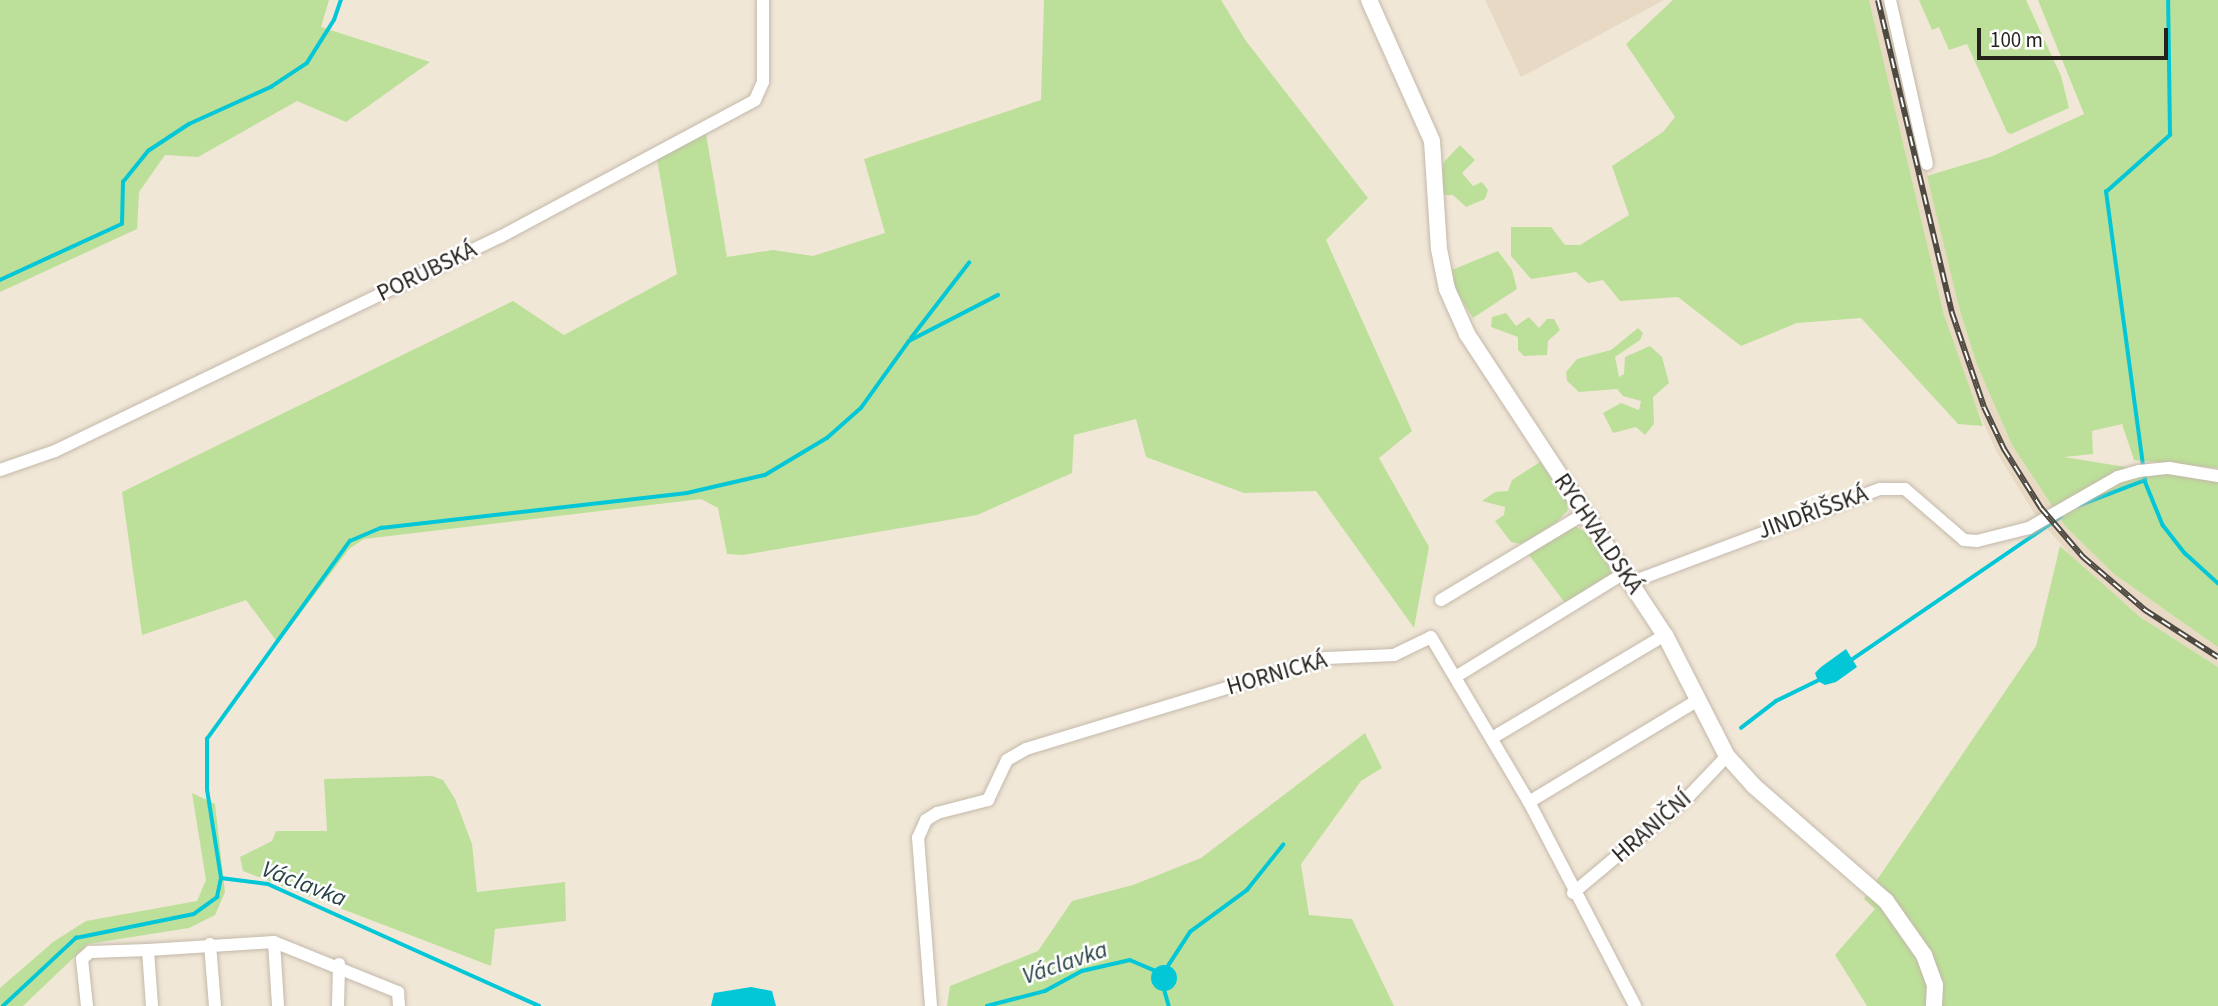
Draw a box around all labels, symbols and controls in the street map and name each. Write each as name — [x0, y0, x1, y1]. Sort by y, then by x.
scale bar — [1980, 14, 2171, 58]
text: 100 m — [1990, 25, 2043, 55]
street label: PORUBSKÁ — [373, 236, 481, 308]
street label: RYCHVALDSKÁ — [1548, 469, 1648, 599]
street label: JINDŘIŠSKÁ — [1754, 480, 1872, 546]
street label: HORNICKÁ — [1224, 647, 1330, 701]
street label: HRANIČNÍ — [1607, 785, 1697, 869]
water label: Václavka — [258, 855, 350, 913]
water label: Václavka — [1019, 935, 1111, 991]

